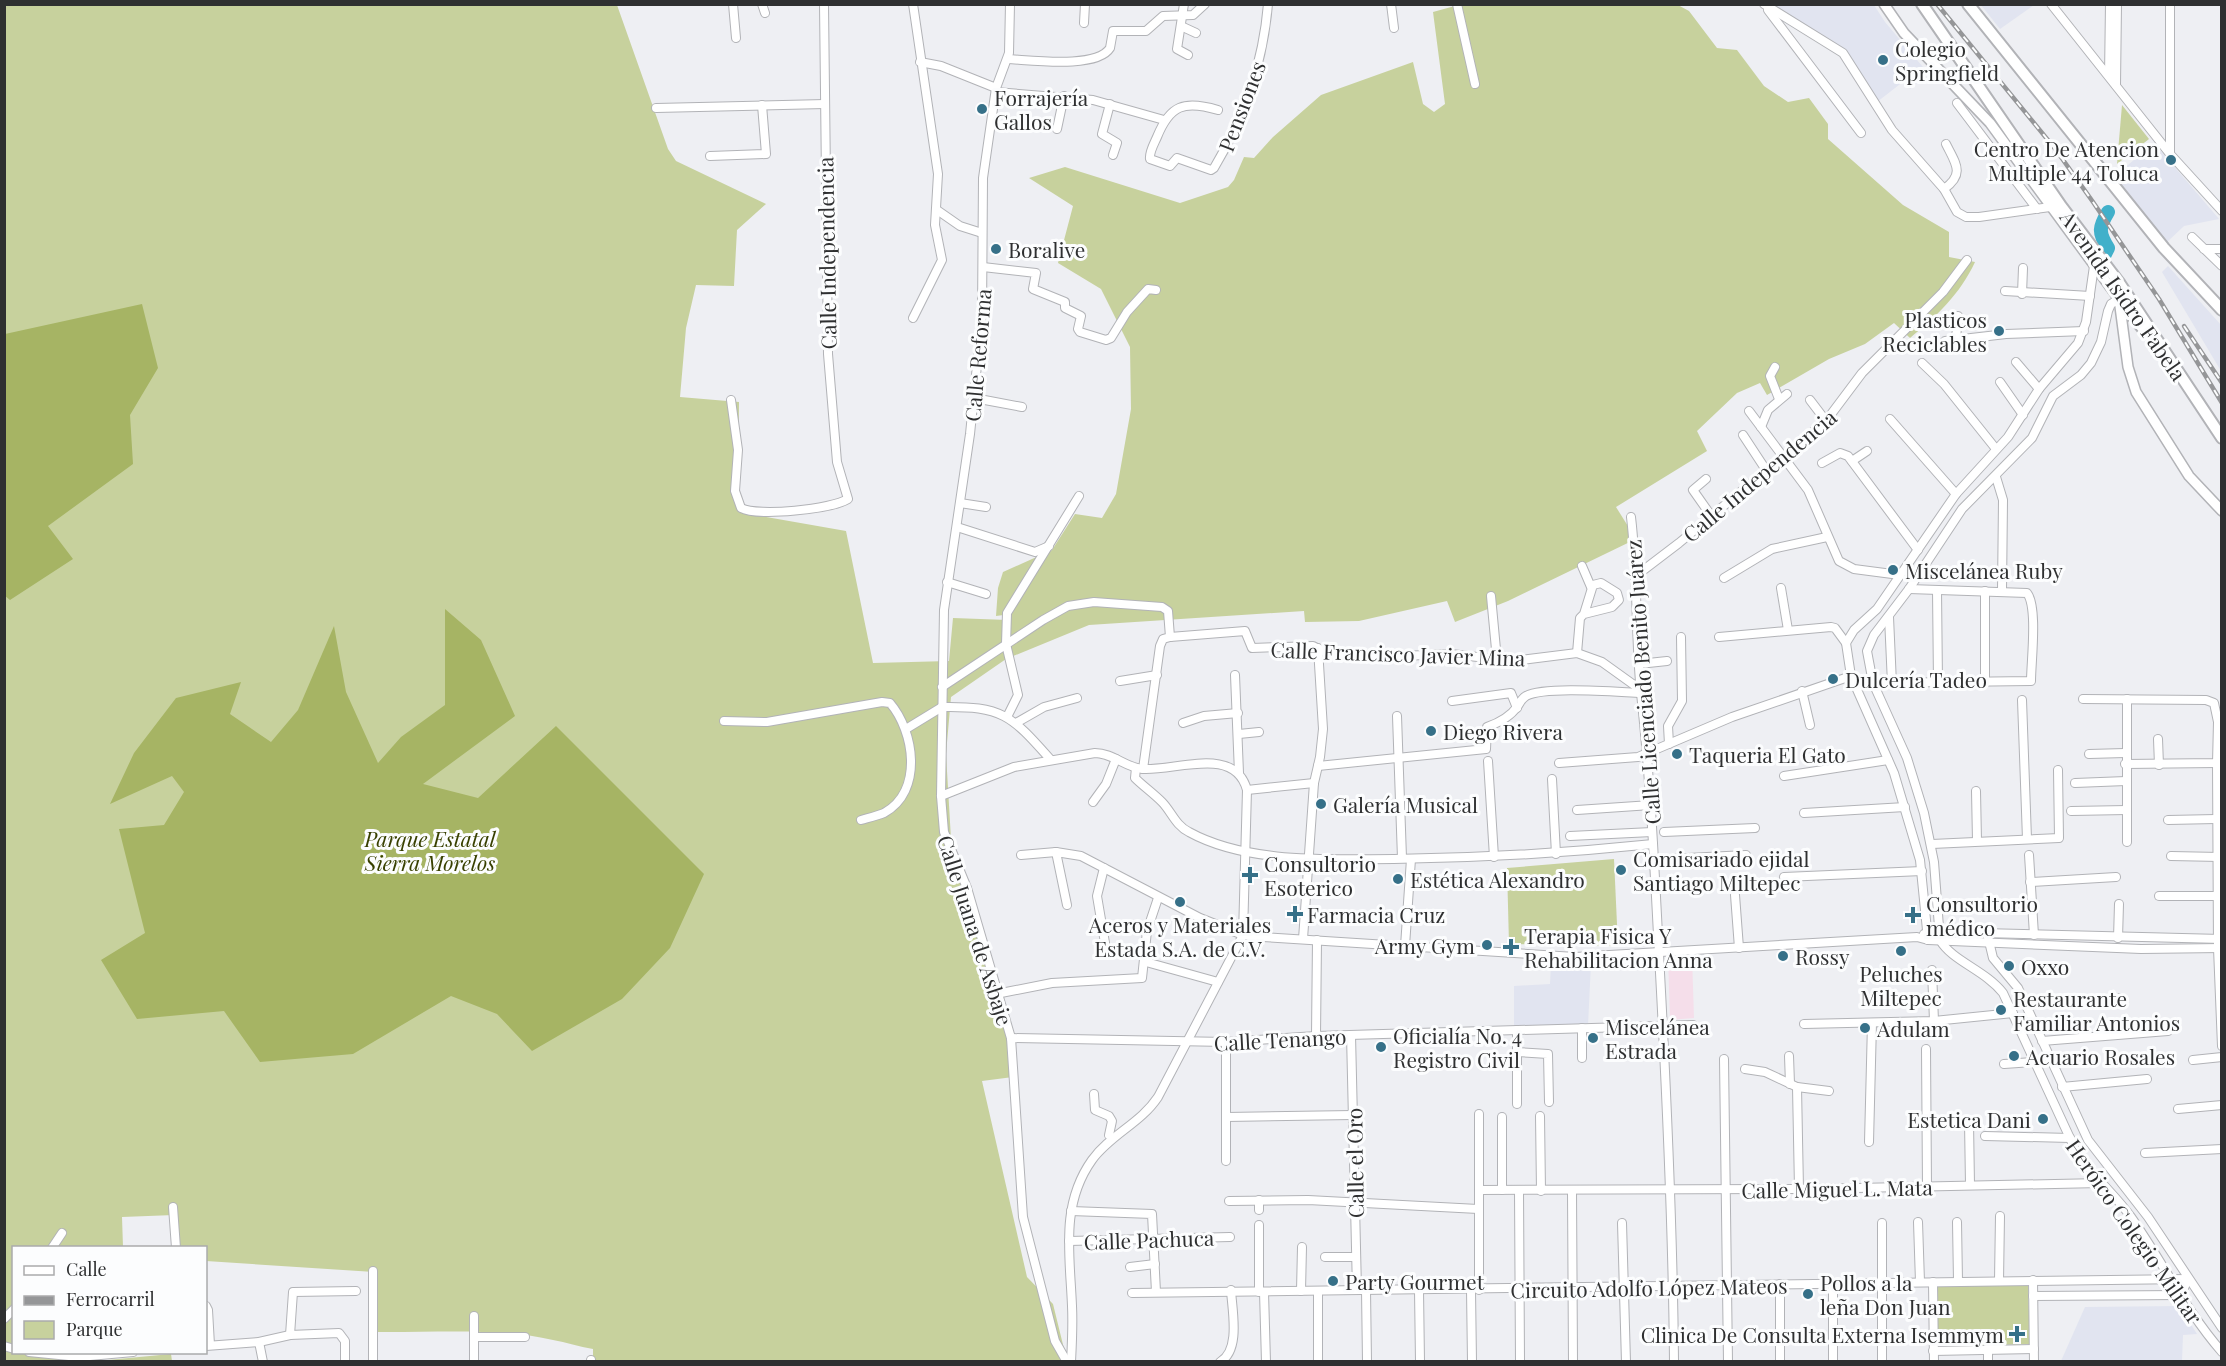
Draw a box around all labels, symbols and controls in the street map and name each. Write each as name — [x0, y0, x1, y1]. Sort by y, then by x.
place label: Colegio Springfield — [1895, 34, 1999, 86]
marker: Colegio Springfield — [1876, 53, 1890, 67]
street label: Pensiones — [1211, 57, 1271, 155]
place label: Forrajería Gallos — [994, 83, 1089, 135]
marker: Forrajería Gallos — [975, 102, 989, 116]
place label: Centro De Atencion Multiple 44 Toluca — [1974, 134, 2160, 186]
marker: Centro De Atencion Multiple 44 Toluca — [2164, 153, 2178, 167]
street label: Calle Independencia — [810, 156, 842, 350]
street label: Avenida Isidro Fabela — [2054, 204, 2194, 386]
place label: Boralive — [1008, 235, 1085, 263]
marker: Boralive — [989, 242, 1003, 256]
street label: Calle Reforma — [957, 287, 997, 423]
place label: Plasticos Reciclables — [1882, 305, 1987, 357]
marker: Plasticos Reciclables — [1992, 324, 2006, 338]
street label: Calle Independencia — [1676, 402, 1842, 548]
street label: Calle Licenciado Benito Juárez — [1618, 539, 1666, 825]
place label: Miscelánea Ruby — [1905, 556, 2063, 584]
marker: Miscelánea Ruby — [1886, 563, 1900, 577]
street label: Calle Francisco Javier Mina — [1270, 635, 1526, 671]
place label: Dulcería Tadeo — [1845, 665, 1987, 693]
marker: Dulcería Tadeo — [1826, 672, 1840, 686]
place label: Diego Rivera — [1443, 717, 1563, 745]
marker: Diego Rivera — [1424, 724, 1438, 738]
place label: Taqueria El Gato — [1689, 740, 1846, 768]
marker: Taqueria El Gato — [1670, 747, 1684, 761]
place label: Galería Musical — [1333, 790, 1478, 818]
marker: Galería Musical — [1314, 797, 1328, 811]
park label: Parque Estatal Sierra Morelos — [363, 824, 497, 876]
street label: Calle Juana de Asbaje — [932, 831, 1020, 1029]
place label: Comisariado ejidal Santiago Miltepec — [1633, 844, 1810, 896]
place label: Consultorio Esoterico — [1264, 849, 1376, 901]
marker: Comisariado ejidal Santiago Miltepec — [1614, 863, 1628, 877]
place label: Estética Alexandro — [1410, 865, 1585, 893]
marker: Consultorio Esoterico — [1241, 866, 1259, 884]
marker: Estética Alexandro — [1391, 872, 1405, 886]
place label: Consultorio médico — [1926, 889, 2038, 941]
marker: Aceros y Materiales Estada S.A. de C.V. — [1173, 895, 1187, 909]
place label: Farmacia Cruz — [1307, 900, 1445, 928]
marker: Consultorio médico — [1904, 906, 1922, 924]
marker: Farmacia Cruz — [1288, 907, 1302, 921]
place label: Aceros y Materiales Estada S.A. de C.V. — [1088, 910, 1271, 962]
place label: Terapia Fisica Y Rehabilitacion Anna — [1524, 921, 1713, 973]
place label: Army Gym — [1374, 931, 1475, 959]
marker: Army Gym — [1480, 938, 1494, 952]
marker: Terapia Fisica Y Rehabilitacion Anna — [1502, 938, 1520, 956]
place label: Rossy — [1795, 942, 1850, 970]
marker: Peluches Miltepec — [1894, 944, 1908, 958]
marker: Rossy — [1776, 949, 1790, 963]
place label: Oxxo — [2021, 952, 2069, 980]
place label: Peluches Miltepec — [1859, 959, 1943, 1011]
marker: Oxxo — [2002, 959, 2016, 973]
place label: Restaurante Familiar Antonios — [2013, 984, 2180, 1036]
marker: Restaurante Familiar Antonios — [1994, 1003, 2008, 1017]
place label: Miscelánea Estrada — [1605, 1012, 1710, 1064]
place label: Adulam — [1876, 1014, 1950, 1042]
place label: Oficialía No. 4 Registro Civil — [1393, 1021, 1522, 1073]
marker: Adulam — [1858, 1021, 1872, 1035]
street label: Calle Tenango — [1213, 1022, 1347, 1056]
marker: Miscelánea Estrada — [1586, 1031, 1600, 1045]
marker: Oficialía No. 4 Registro Civil — [1374, 1040, 1388, 1054]
place label: Acuario Rosales — [2025, 1042, 2175, 1070]
marker: Acuario Rosales — [2007, 1049, 2021, 1063]
place label: Estetica Dani — [1907, 1105, 2031, 1133]
street label: Calle el Oro — [1339, 1108, 1369, 1218]
marker: Estetica Dani — [2036, 1112, 2050, 1126]
street label: Heróico Colegio Militar — [2061, 1133, 2210, 1330]
street label: Calle Miguel L. Mata — [1741, 1172, 1934, 1204]
street label: Calle Pachuca — [1083, 1223, 1215, 1255]
legend — [12, 1246, 207, 1354]
text: Calle — [66, 1257, 107, 1281]
place label: Party Gourmet — [1345, 1267, 1485, 1295]
place label: Pollos a la leña Don Juan — [1820, 1268, 1951, 1320]
street label: Circuito Adolfo López Mateos — [1510, 1271, 1788, 1303]
marker: Party Gourmet — [1326, 1274, 1340, 1288]
text: Ferrocarril — [66, 1287, 155, 1311]
marker: Pollos a la leña Don Juan — [1801, 1287, 1815, 1301]
text: Parque — [66, 1317, 123, 1341]
place label: Clinica De Consulta Externa Isemmym — [1641, 1320, 2004, 1348]
marker: Clinica De Consulta Externa Isemmym — [2008, 1325, 2026, 1343]

